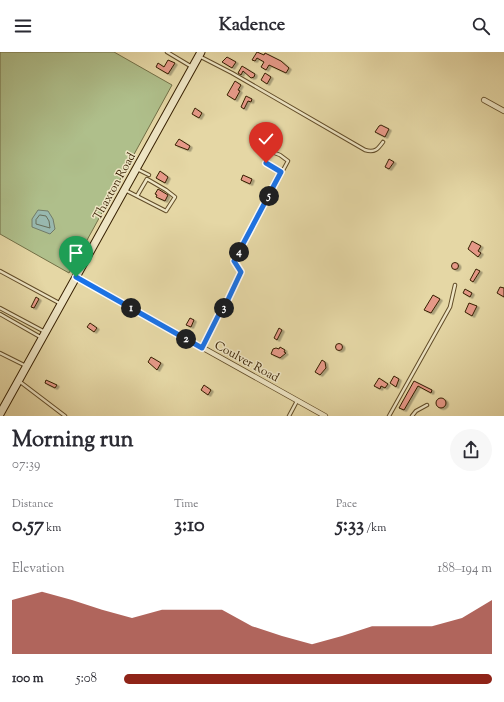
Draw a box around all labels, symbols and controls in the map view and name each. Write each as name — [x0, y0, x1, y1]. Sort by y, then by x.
text: Kadence — [219, 13, 285, 39]
icon: menu — [12, 15, 34, 37]
icon: search — [470, 15, 492, 37]
pin — [249, 122, 283, 163]
icon: check — [255, 128, 277, 150]
street label: Thaxton Road — [89, 149, 141, 224]
pin: 5 — [259, 186, 279, 206]
text: 5 — [267, 188, 271, 204]
pin — [59, 236, 93, 277]
icon: arrive — [65, 242, 87, 264]
pin: 4 — [229, 242, 249, 262]
text: 4 — [236, 244, 242, 260]
pin: 1 — [121, 298, 141, 318]
pin: 3 — [214, 298, 234, 318]
text: 1 — [129, 300, 133, 316]
text: 3 — [222, 300, 226, 316]
pin: 2 — [176, 329, 196, 349]
text: 2 — [183, 331, 189, 347]
street label: Coulver Road — [211, 337, 282, 387]
text: Morning run — [12, 425, 134, 457]
button: share — [450, 429, 492, 471]
text: 07:39 — [12, 456, 40, 474]
text: Distance — [12, 496, 53, 512]
text: Time — [174, 496, 198, 512]
text: Pace — [336, 496, 357, 512]
text: 0.57 — [12, 512, 44, 541]
text: 3:10 — [174, 512, 204, 541]
text: 5:33 — [336, 512, 364, 541]
text: km — [44, 520, 61, 536]
text: /km — [364, 520, 386, 536]
text: Elevation — [12, 560, 65, 578]
text: 188–194 m — [438, 560, 492, 578]
text: 100 m — [12, 670, 44, 688]
text: 5:08 — [76, 670, 97, 688]

